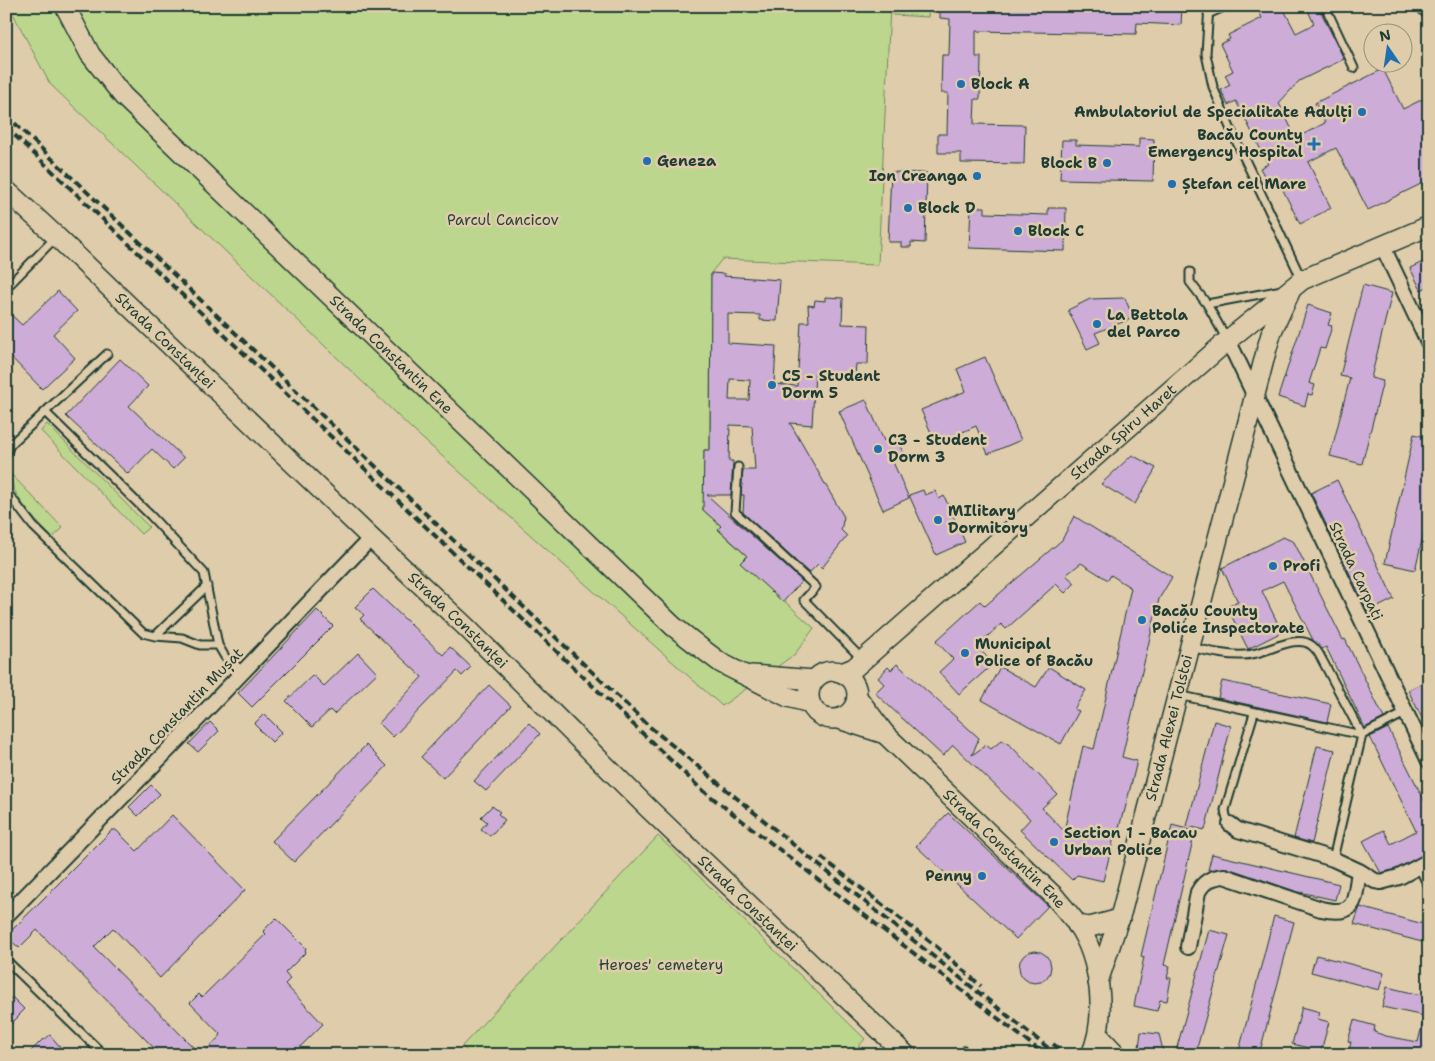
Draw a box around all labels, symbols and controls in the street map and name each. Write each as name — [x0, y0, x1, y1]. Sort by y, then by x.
north arrow — [1362, 22, 1412, 72]
text: N — [1378, 25, 1393, 45]
place label: Block A — [971, 74, 1030, 94]
marker: Block A — [955, 78, 967, 90]
place label: Ambulatoriul de Specialitate Adulți — [1074, 102, 1352, 123]
marker: Ambulatoriul de Specialitate Adulți — [1356, 106, 1368, 118]
place label: Bacău County Emergency Hospital — [1148, 125, 1303, 162]
marker: Bacău County Emergency Hospital — [1307, 137, 1321, 151]
place label: Geneza — [657, 151, 717, 171]
place label: Block B — [1041, 153, 1097, 173]
marker: Geneza — [641, 155, 653, 167]
marker: Block B — [1101, 157, 1113, 169]
place label: Ion Creanga — [869, 166, 968, 186]
marker: Ion Creanga — [971, 170, 983, 182]
place label: Ștefan cel Mare — [1182, 174, 1306, 195]
marker: Ștefan cel Mare — [1166, 178, 1178, 190]
place label: Block D — [918, 198, 976, 218]
marker: Block D — [902, 202, 914, 214]
park label: Parcul Cancicov — [447, 210, 559, 230]
place label: Block C — [1028, 221, 1084, 241]
marker: Block C — [1012, 225, 1024, 237]
street label: Strada Constanței — [111, 288, 219, 393]
street label: Strada Constantin Ene — [325, 290, 457, 419]
place label: La Bettola del Parco — [1107, 305, 1189, 342]
marker: La Bettola del Parco — [1091, 318, 1103, 330]
place label: C5 - Student Dorm 5 — [782, 366, 880, 403]
marker: C5 - Student Dorm 5 — [766, 379, 778, 391]
street label: Strada Spiru Haret — [1066, 380, 1181, 484]
place label: C3 - Student Dorm 3 — [888, 430, 987, 467]
marker: C3 - Student Dorm 3 — [872, 443, 884, 455]
place label: MIlitary Dormitory — [948, 501, 1028, 538]
marker: MIlitary Dormitory — [932, 514, 944, 526]
street label: Strada Carpați — [1323, 518, 1388, 624]
place label: Profi — [1283, 556, 1321, 576]
marker: Profi — [1267, 560, 1279, 572]
street label: Strada Constanței — [404, 568, 512, 673]
place label: Bacău County Police Inspectorate — [1152, 601, 1305, 638]
marker: Bacău County Police Inspectorate — [1136, 614, 1148, 626]
place label: Municipal Police of Bacău — [975, 634, 1093, 671]
street label: Strada Constantin Mușat — [106, 643, 248, 789]
marker: Municipal Police of Bacău — [959, 647, 971, 659]
street label: Strada Alexei Tolstoi — [1141, 652, 1197, 803]
street label: Strada Constantin Ene — [938, 785, 1070, 913]
place label: Section 1 - Bacau Urban Police — [1064, 823, 1198, 860]
marker: Section 1 - Bacau Urban Police — [1048, 836, 1060, 848]
street label: Strada Constanței — [693, 851, 802, 956]
place label: Penny — [925, 866, 972, 886]
marker: Penny — [976, 870, 988, 882]
park label: Heroes' cemetery — [599, 955, 723, 975]

